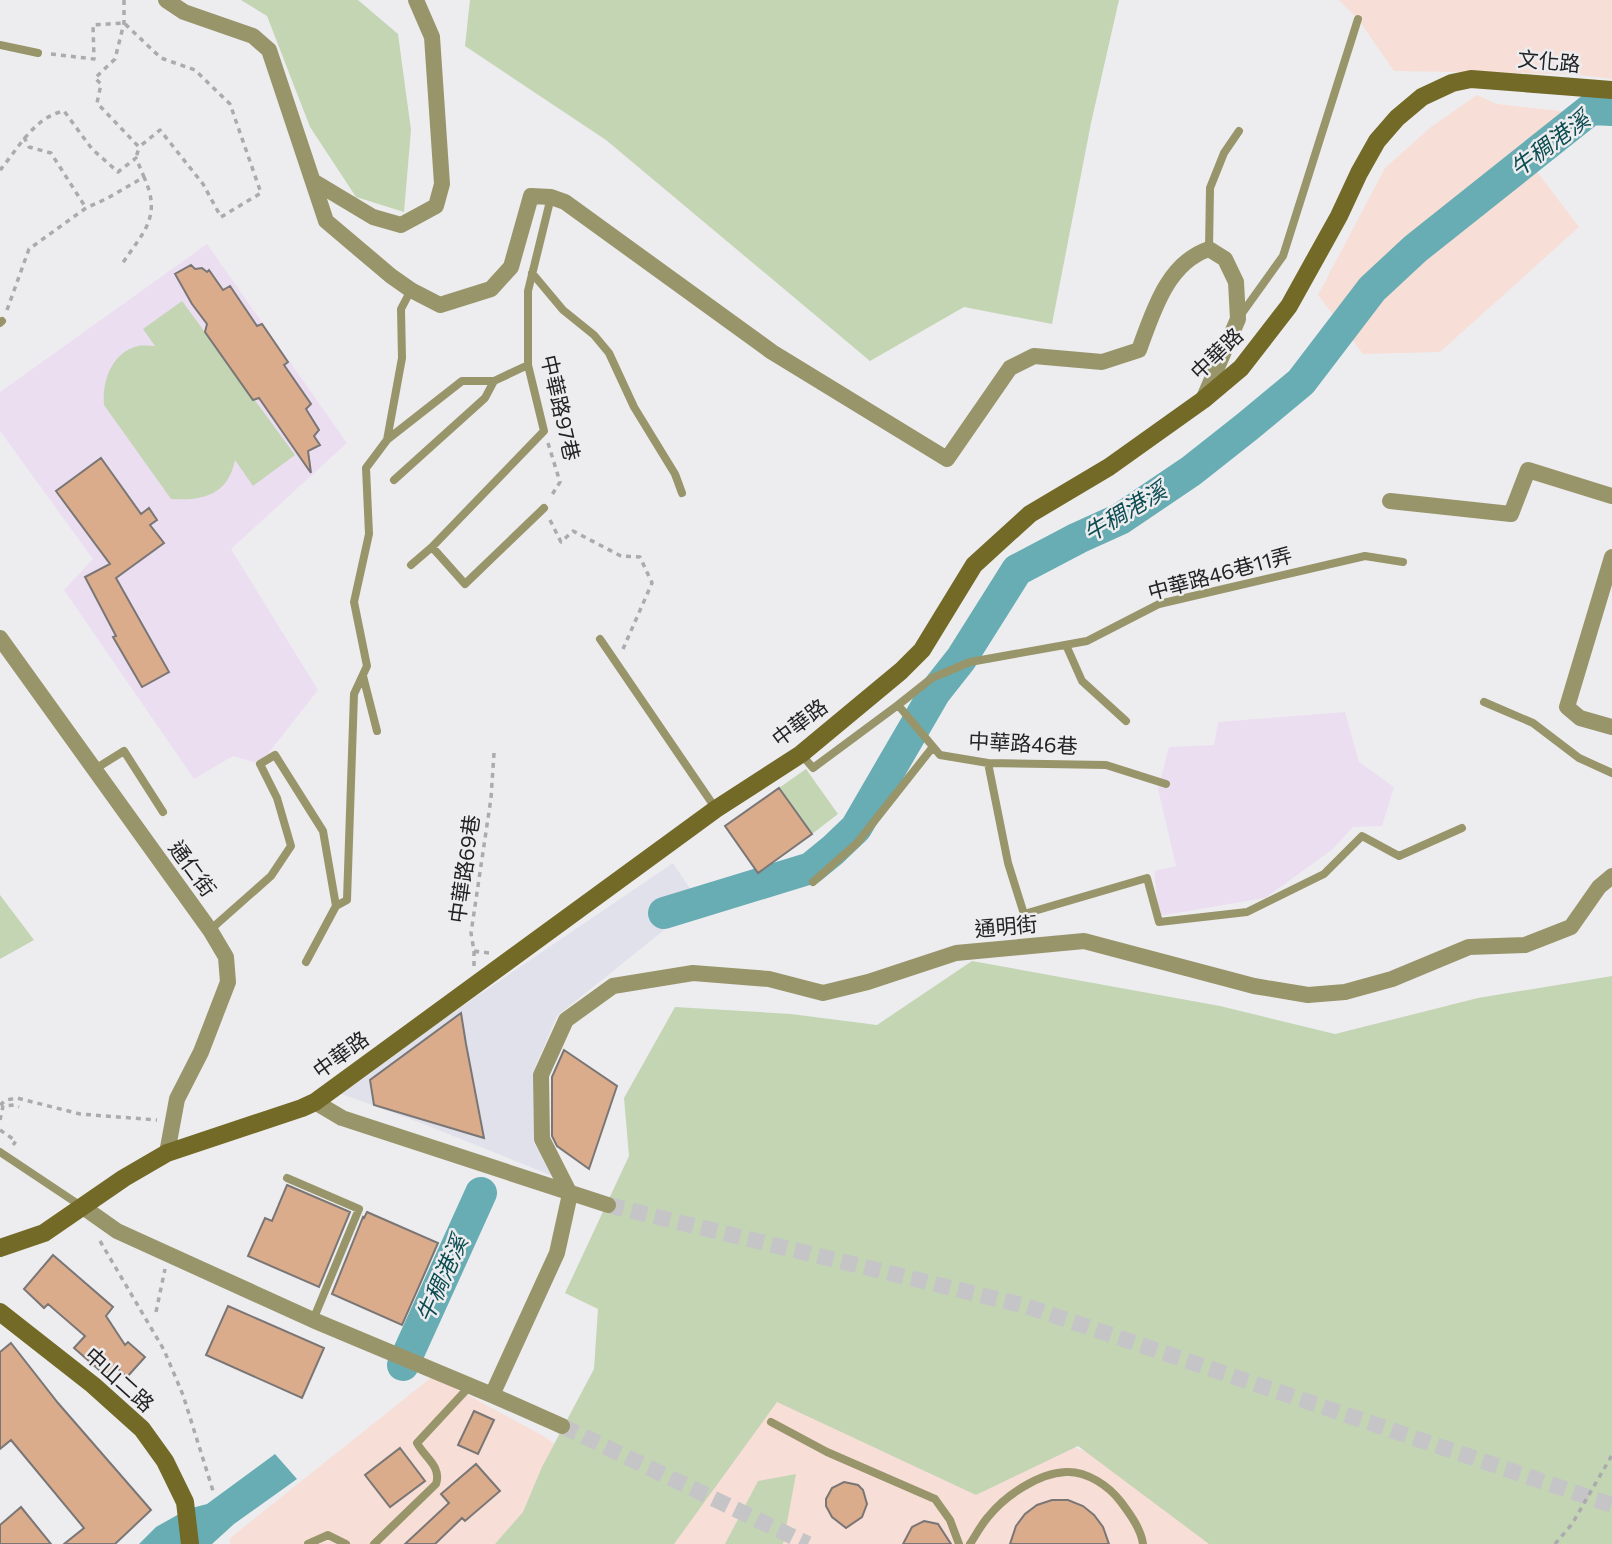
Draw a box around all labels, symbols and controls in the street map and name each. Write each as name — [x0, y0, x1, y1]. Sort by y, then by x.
street label: 文化路 — [1517, 45, 1582, 76]
water label: 牛稠港溪 — [1504, 103, 1597, 182]
street label: 中華路 — [1185, 322, 1247, 384]
street label: 中華路97巷 — [537, 352, 586, 463]
water label: 牛稠港溪 — [1078, 474, 1174, 547]
street label: 中華路46巷11弄 — [1145, 541, 1294, 604]
street label: 中華路 — [766, 693, 832, 751]
street label: 中華路46巷 — [968, 727, 1078, 758]
street label: 中華路69巷 — [444, 813, 483, 925]
street label: 通仁街 — [165, 835, 222, 901]
street label: 通明街 — [973, 910, 1038, 941]
street label: 中華路 — [307, 1025, 373, 1082]
water label: 牛稠港溪 — [410, 1228, 474, 1326]
street label: 中山二路 — [80, 1341, 160, 1416]

